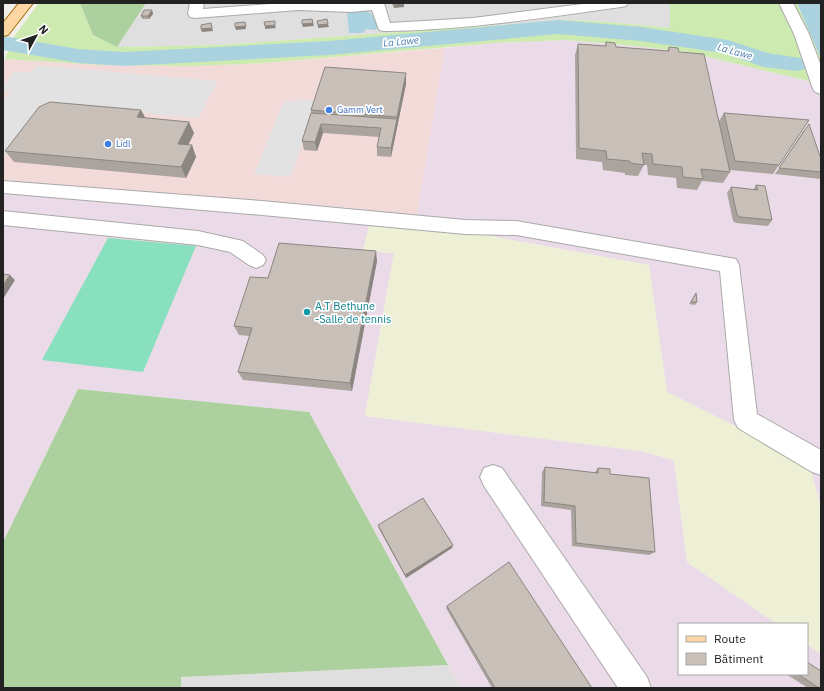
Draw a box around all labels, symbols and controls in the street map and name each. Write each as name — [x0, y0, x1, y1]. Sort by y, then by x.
north arrow — [16, 16, 56, 56]
text: N — [36, 22, 52, 37]
water label: La Lawe — [383, 33, 419, 50]
water label: La Lawe — [716, 40, 754, 63]
place label: Gamm Vert — [337, 104, 383, 115]
marker: Gamm Vert — [324, 105, 334, 115]
place label: Lidl — [116, 138, 131, 149]
marker: Lidl — [103, 139, 113, 149]
place label: A.T Bethune -Salle de tennis — [315, 299, 391, 326]
marker: A.T Bethune -Salle de tennis — [302, 307, 312, 317]
legend — [678, 623, 808, 675]
text: Route — [714, 631, 746, 646]
text: Bâtiment — [714, 651, 764, 666]

